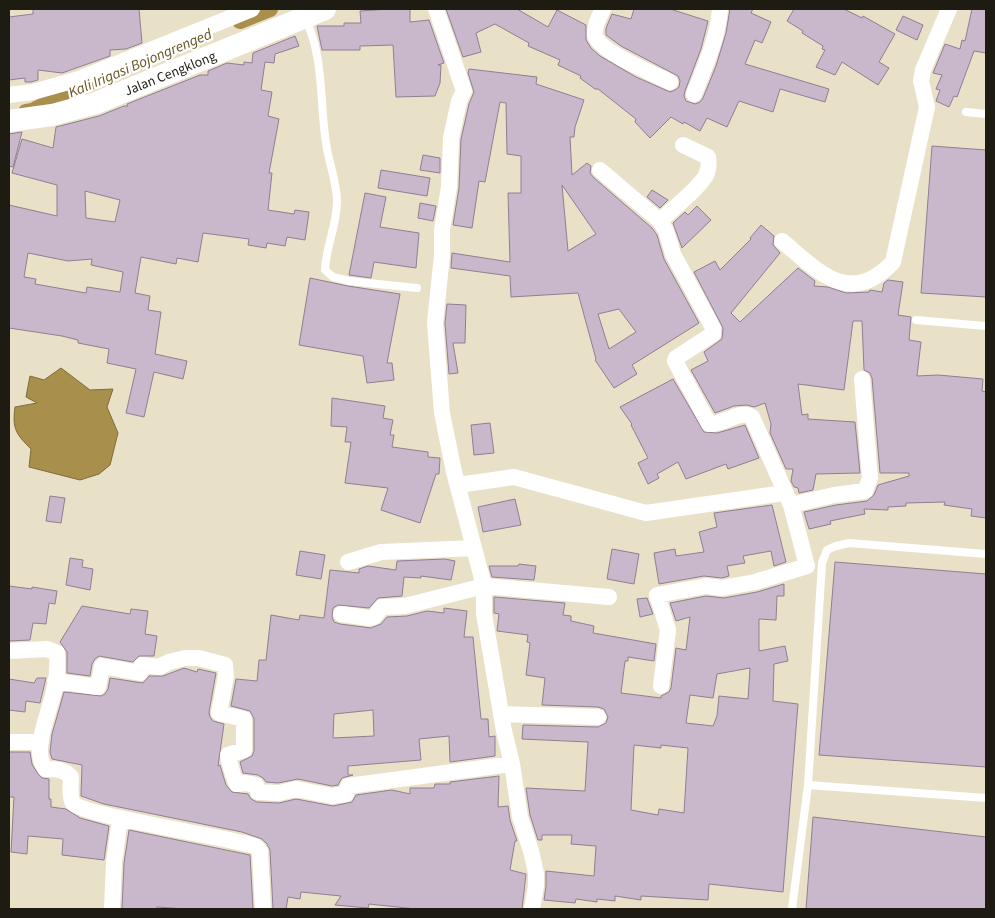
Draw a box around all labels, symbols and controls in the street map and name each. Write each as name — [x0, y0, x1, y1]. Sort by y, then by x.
water label: Kali Irigasi Bojongrenged — [65, 23, 216, 103]
street label: Jalan Cengklong — [122, 46, 219, 101]

